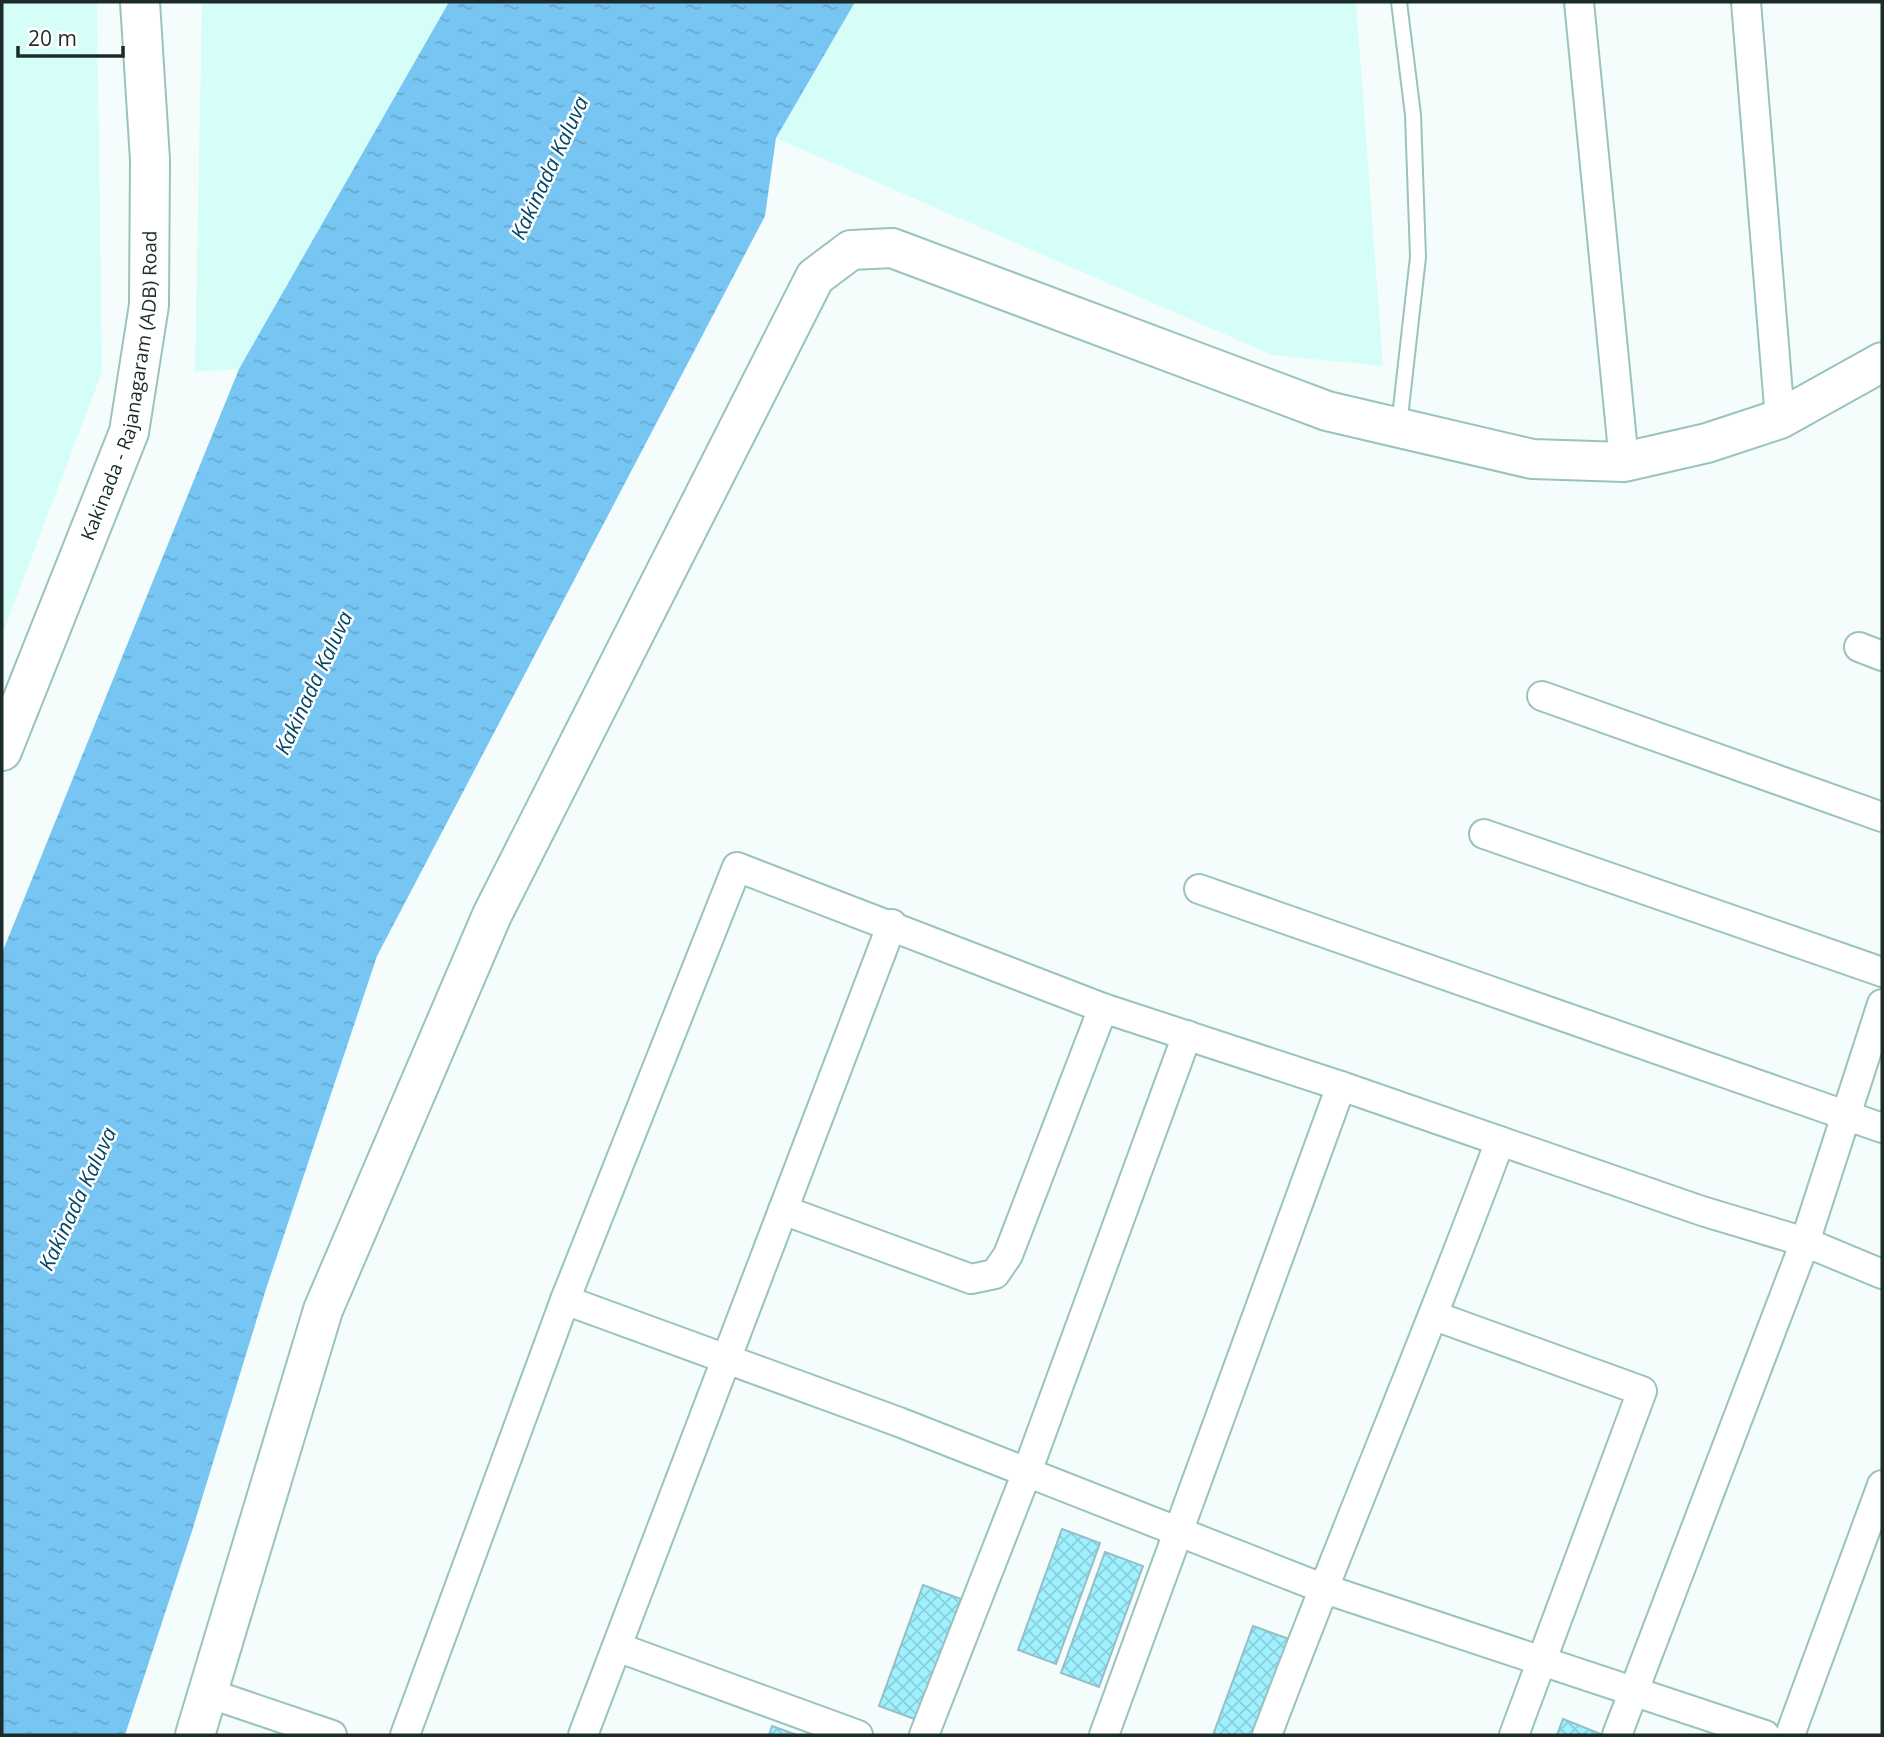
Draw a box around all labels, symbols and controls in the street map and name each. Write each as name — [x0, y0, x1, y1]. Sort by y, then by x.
scale bar — [18, 14, 122, 58]
text: 20 m — [28, 24, 77, 52]
water label: Kakinada Kaluva — [504, 91, 595, 244]
street label: Kakinada - Rajanagaram (ADB) Road — [74, 231, 163, 544]
water label: Kakinada Kaluva — [268, 606, 359, 759]
water label: Kakinada Kaluva — [32, 1122, 123, 1275]

